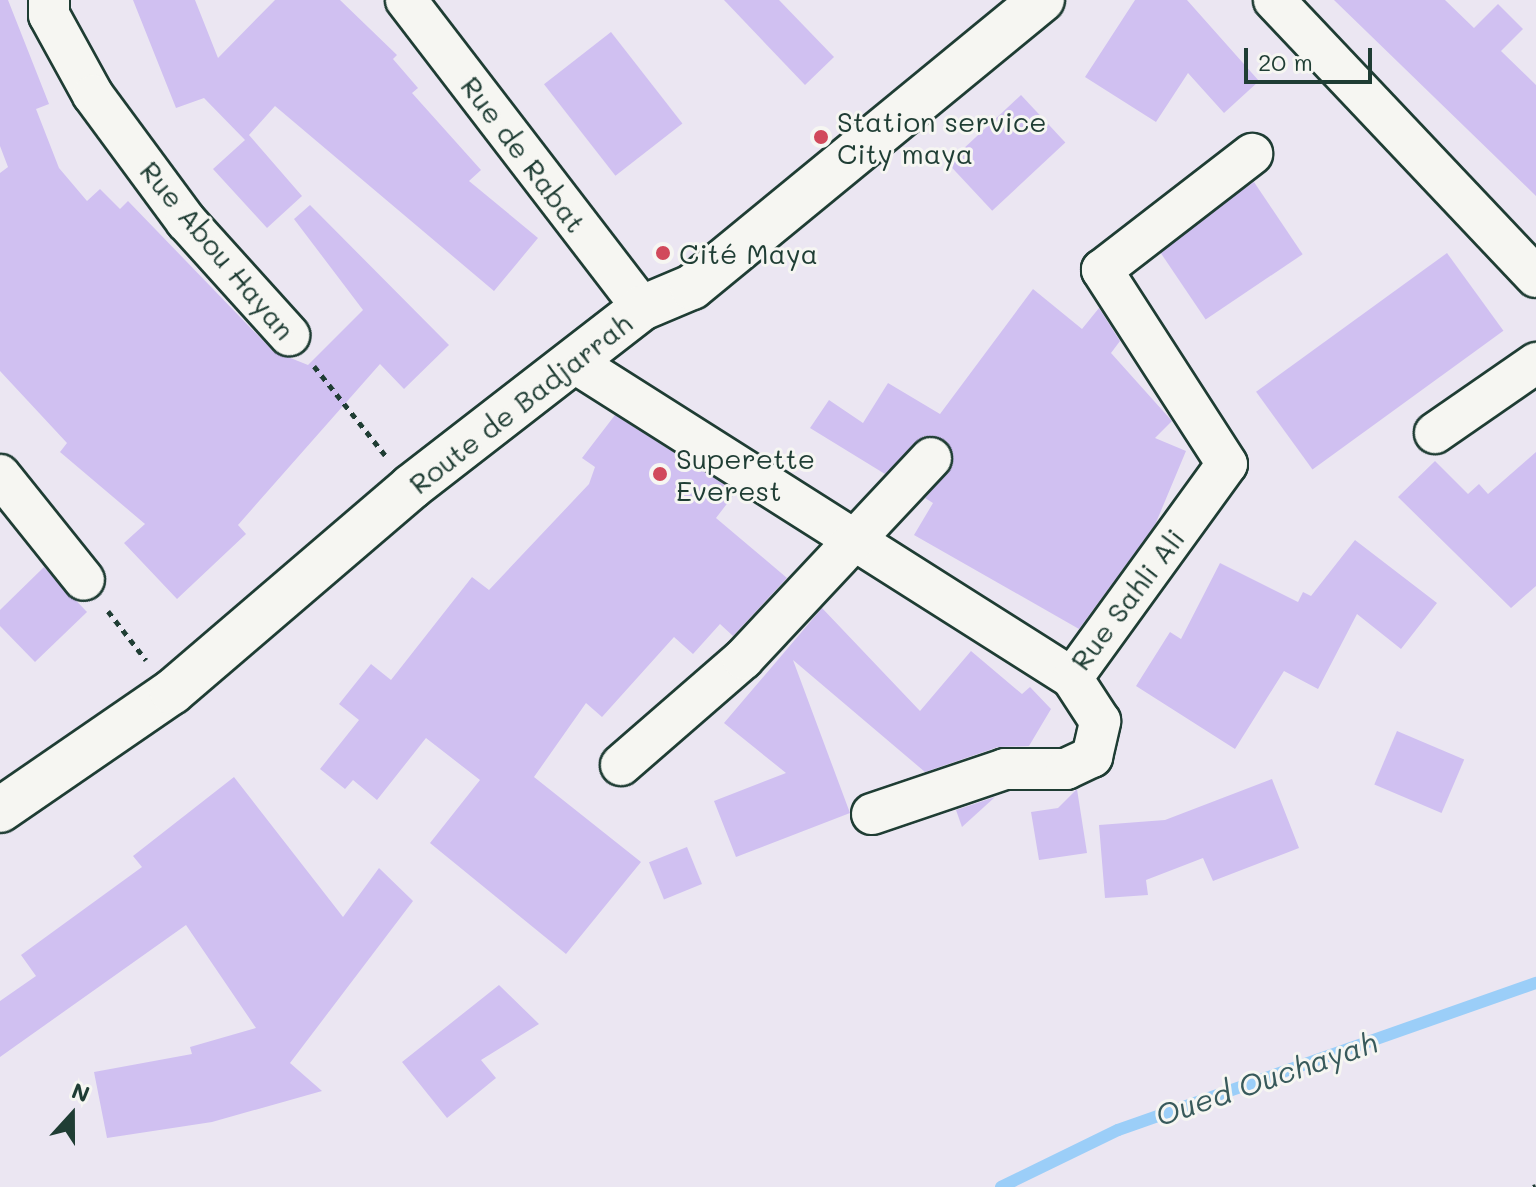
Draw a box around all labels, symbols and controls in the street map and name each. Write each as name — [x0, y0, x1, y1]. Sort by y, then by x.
scale bar — [1248, 32, 1376, 82]
text: 20 m — [1258, 46, 1313, 77]
street label: Rue de Rabat — [454, 69, 594, 239]
place label: Station service City maya — [837, 104, 1047, 170]
marker: Station service City maya — [812, 128, 830, 146]
street label: Rue Abou Hayan — [134, 154, 302, 346]
place label: Cité Maya — [679, 236, 818, 270]
marker: Cité Maya — [654, 244, 672, 262]
street label: Route de Badjarrah — [402, 306, 638, 500]
place label: Superette Everest — [676, 441, 815, 507]
marker: Superette Everest — [651, 465, 669, 483]
street label: Rue Sahli Ali — [1063, 522, 1191, 676]
water label: Oued Ouchayah — [1150, 1023, 1382, 1133]
north arrow — [32, 1075, 112, 1155]
text: N — [68, 1076, 94, 1109]

